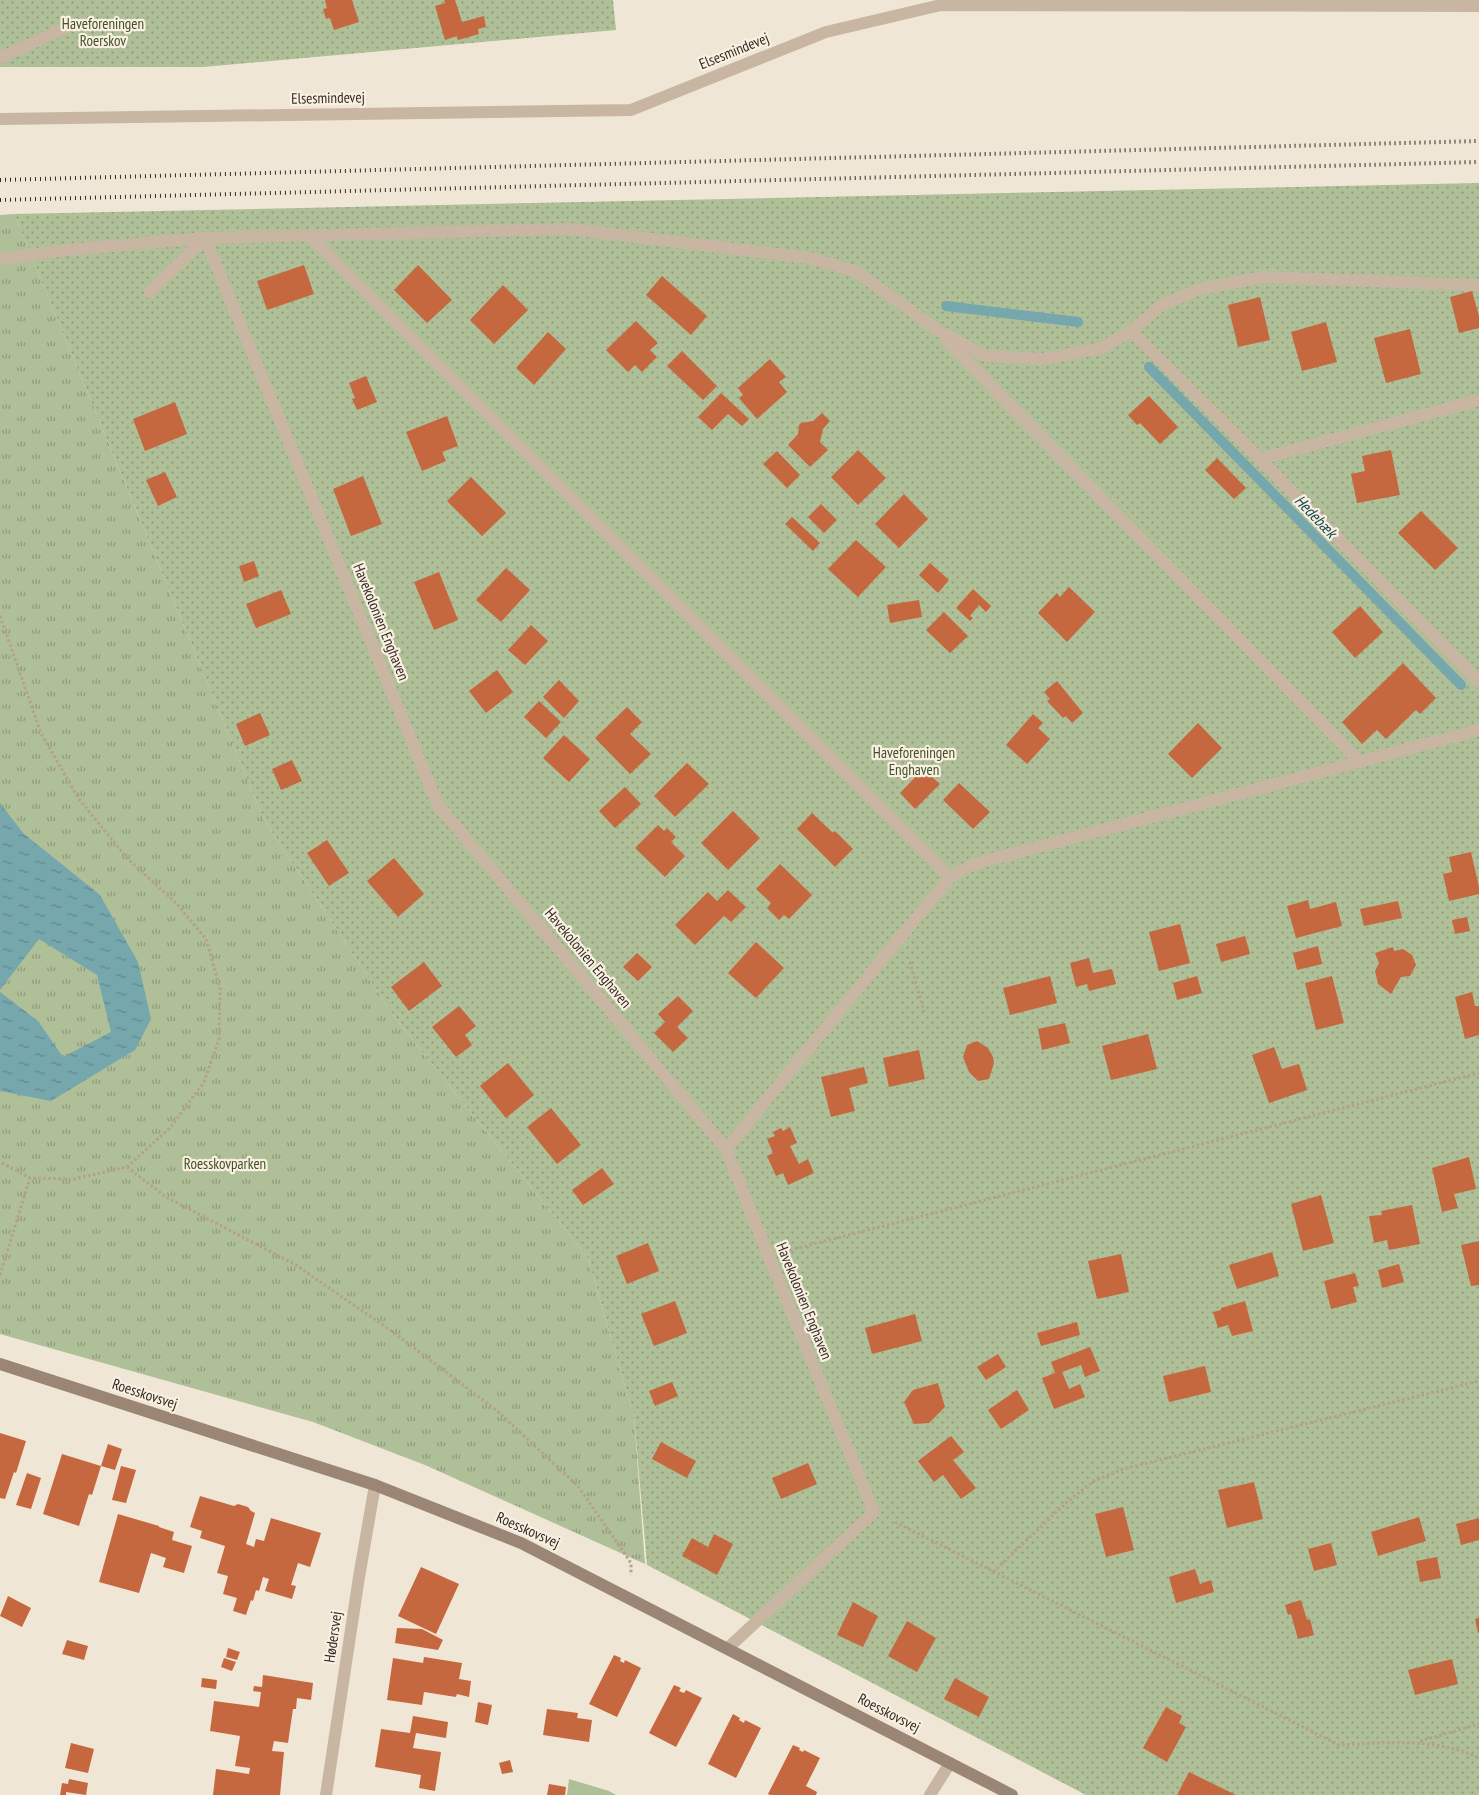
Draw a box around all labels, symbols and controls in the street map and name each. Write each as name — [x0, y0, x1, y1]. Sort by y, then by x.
park label: Haveforeningen Roerskov — [62, 14, 144, 50]
street label: Elsesmindevej — [696, 28, 771, 73]
street label: Elsesmindevej — [291, 87, 365, 108]
water label: Hedebæk — [1291, 490, 1343, 543]
street label: Havekolonien Enghaven — [349, 560, 414, 683]
park label: Haveforeningen Enghaven — [873, 743, 955, 779]
street label: Havekolonien Enghaven — [541, 904, 636, 1012]
park label: Roesskovparken — [184, 1154, 266, 1173]
street label: Havekolonien Enghaven — [772, 1239, 837, 1362]
street label: Roesskovsvej — [110, 1374, 180, 1413]
street label: Roesskovsvej — [493, 1507, 563, 1552]
street label: Hødersvej — [319, 1610, 346, 1664]
street label: Roesskovsvej — [855, 1689, 924, 1736]

